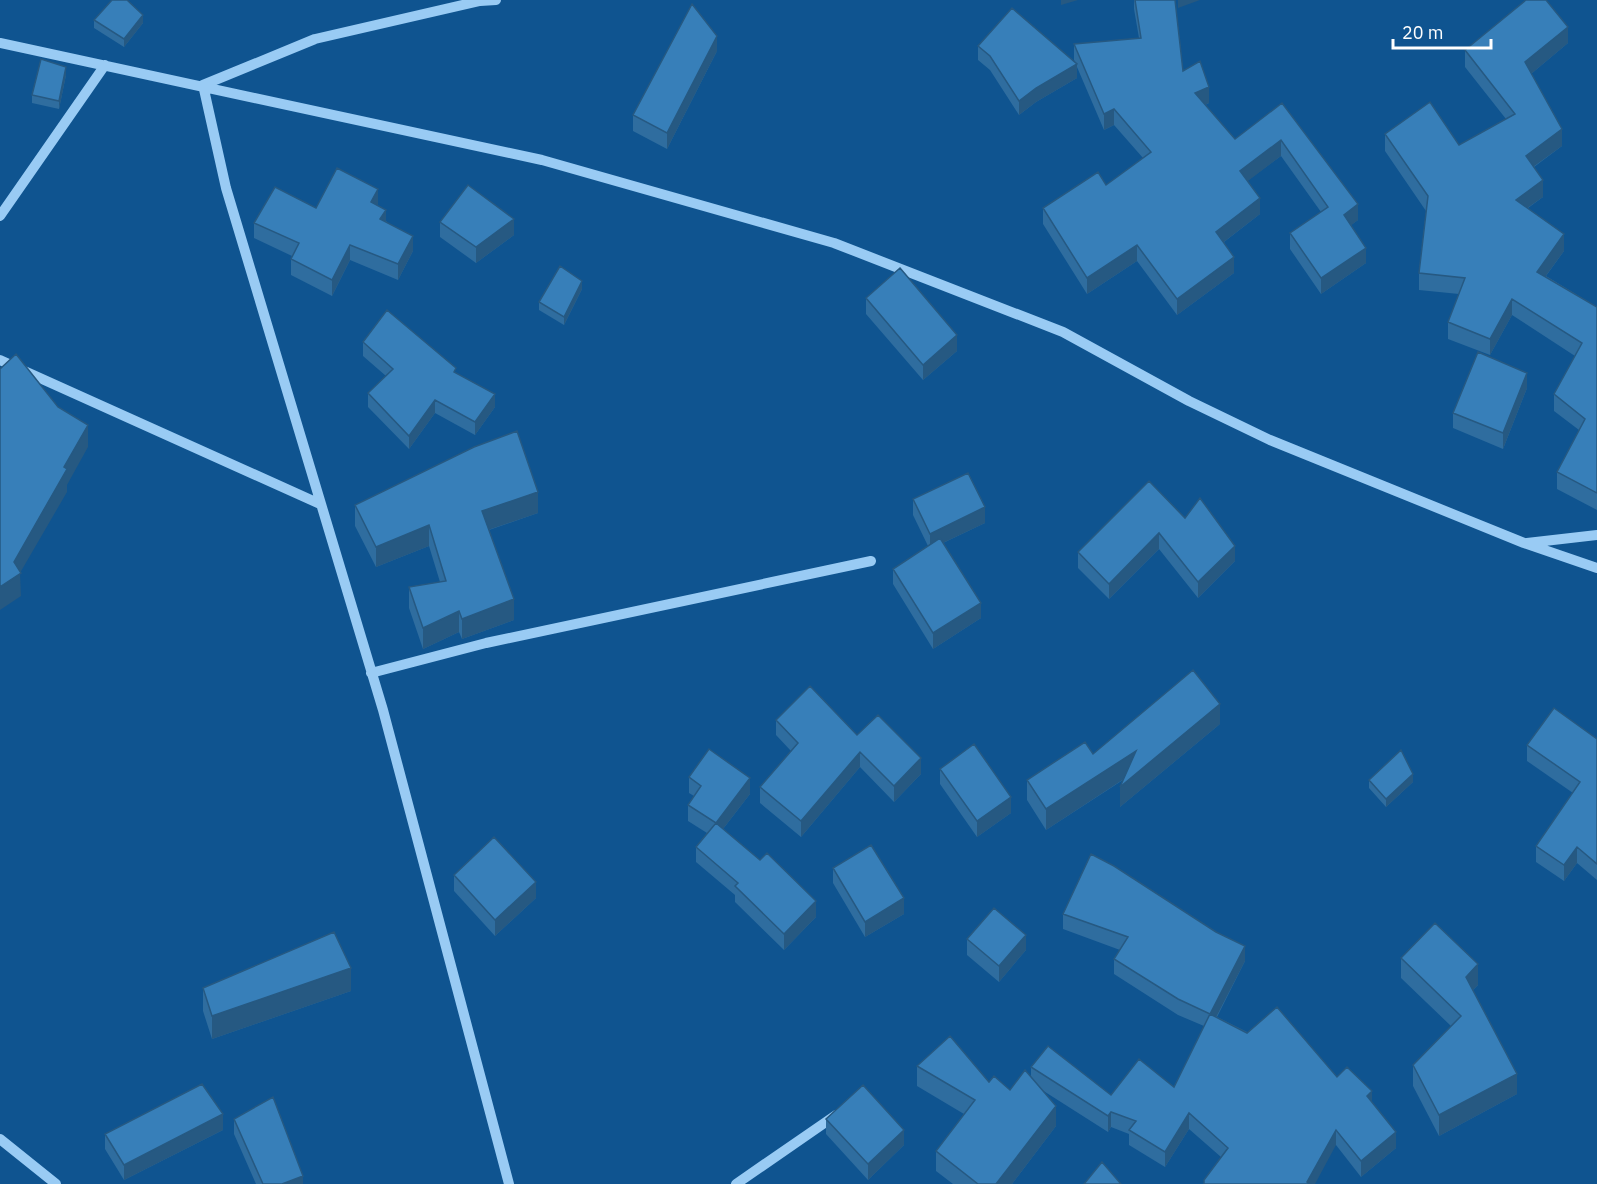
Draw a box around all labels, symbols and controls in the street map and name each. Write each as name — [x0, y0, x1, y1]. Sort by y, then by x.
scale bar — [1393, 12, 1490, 50]
text: 20 m — [1402, 21, 1444, 44]

